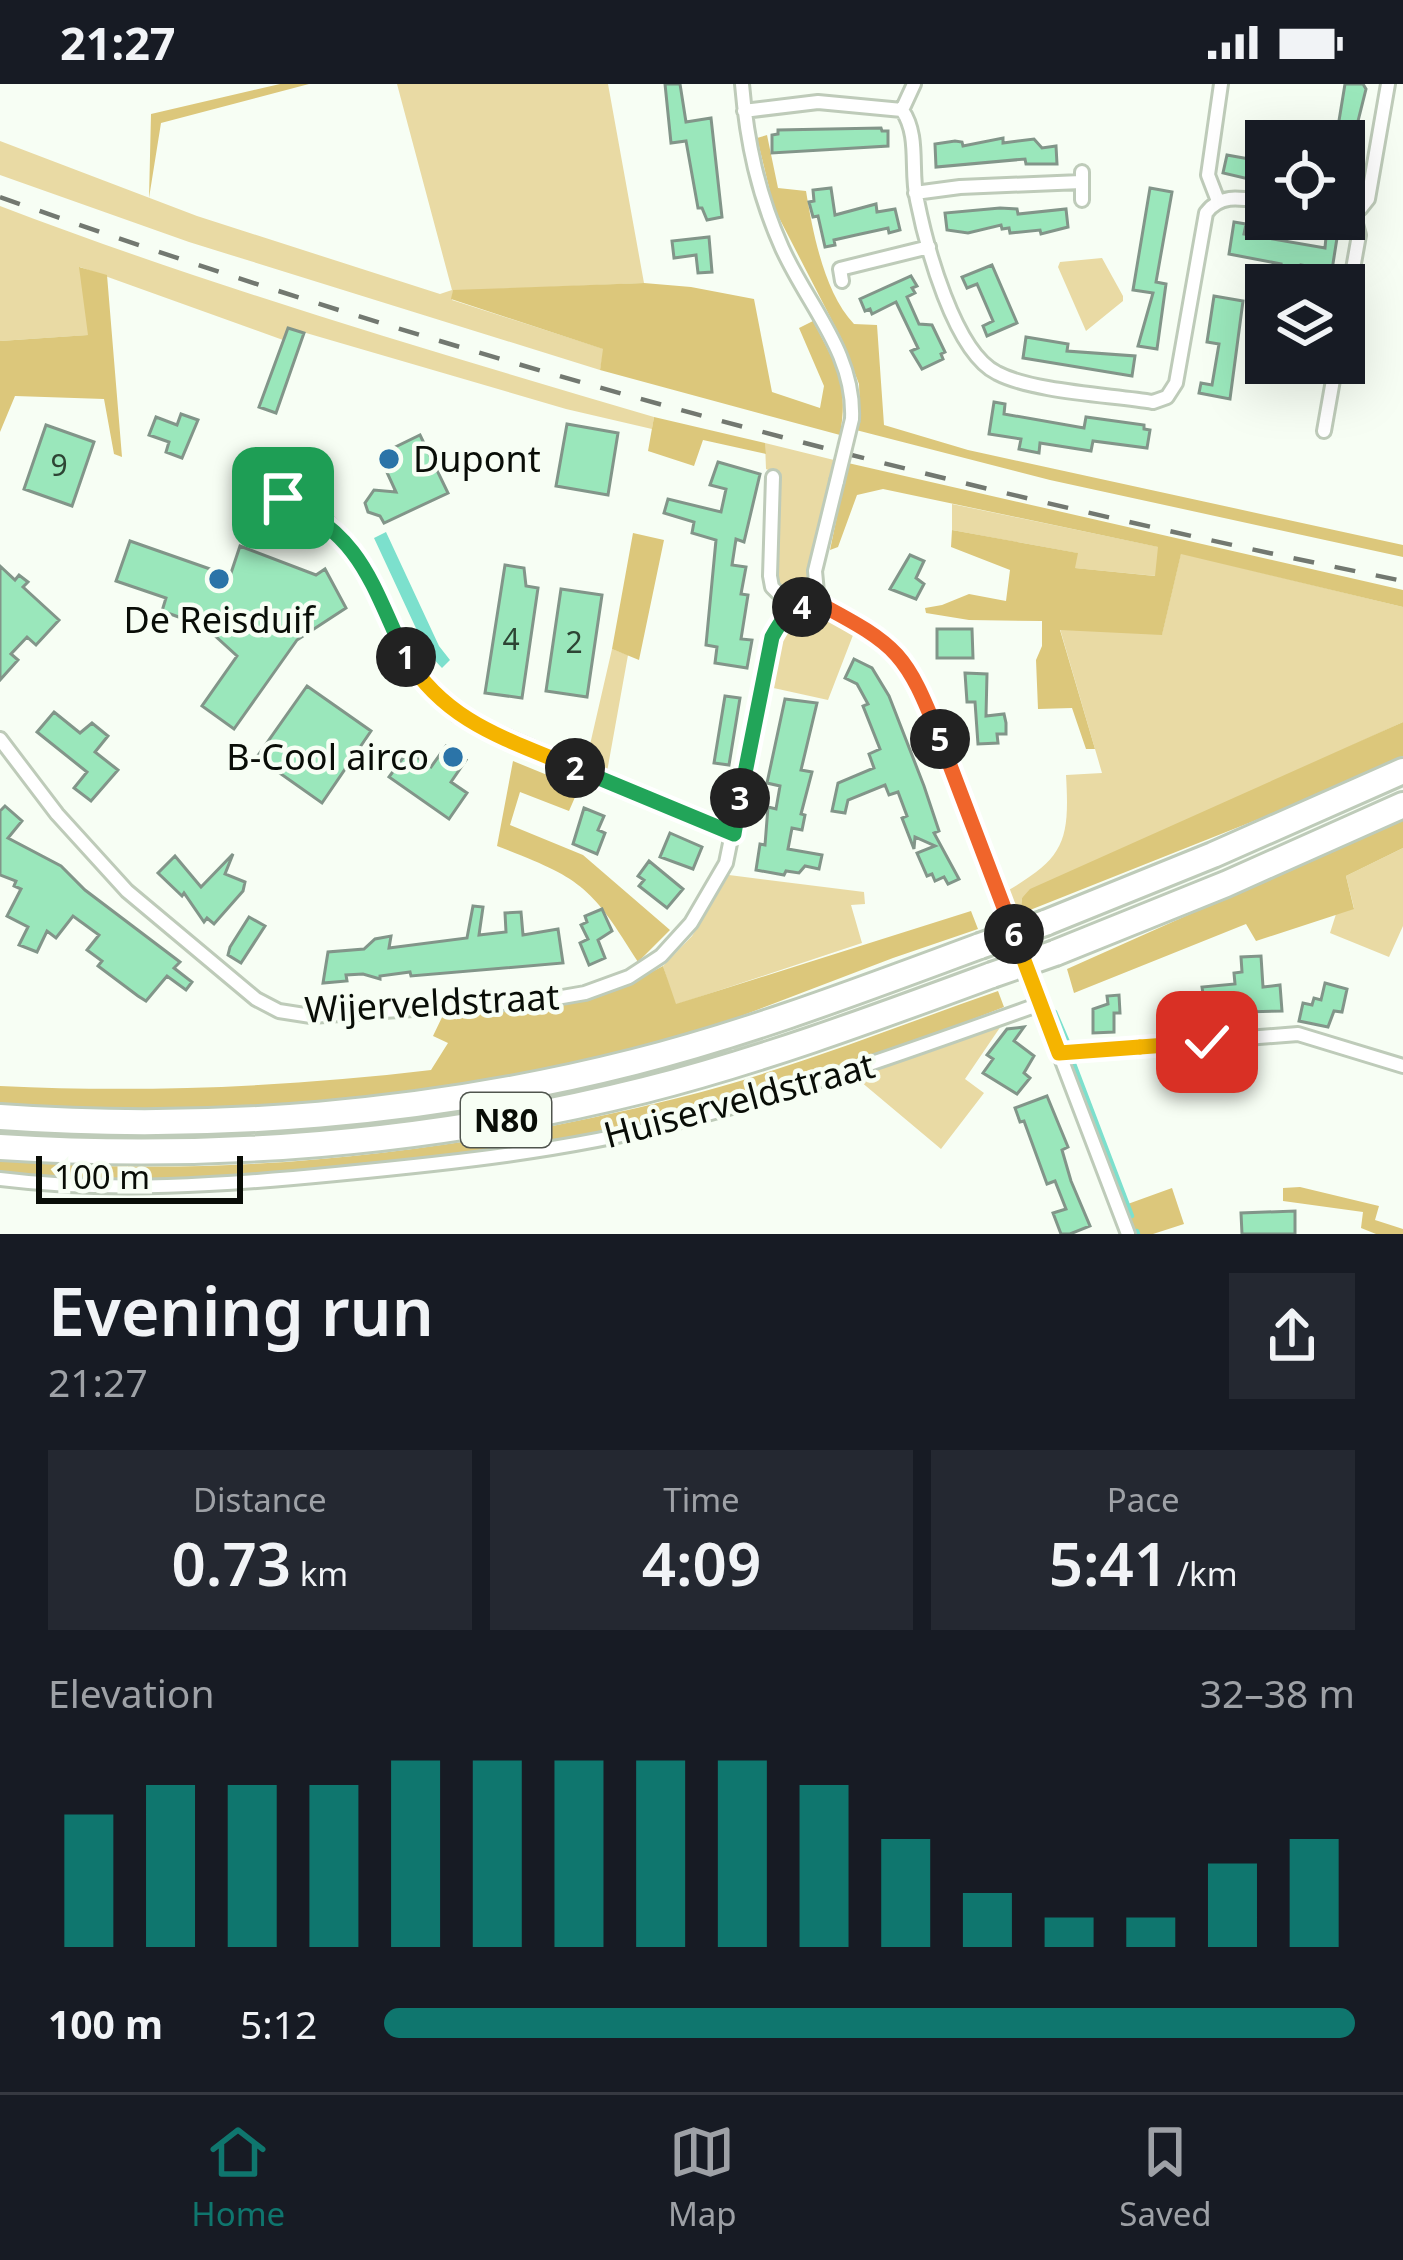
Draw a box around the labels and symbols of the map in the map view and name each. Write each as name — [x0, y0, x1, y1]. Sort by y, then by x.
place label: Dupont — [413, 434, 541, 483]
house number: 9 — [50, 444, 68, 485]
marker: Dupont — [376, 446, 402, 472]
pin — [232, 447, 334, 549]
marker: De Reisduif — [206, 566, 232, 592]
pin: 4 — [772, 577, 832, 637]
place label: De Reisduif — [123, 595, 316, 644]
house number: 4 — [502, 618, 520, 659]
house number: 2 — [565, 621, 583, 662]
pin: 1 — [376, 627, 436, 687]
pin: 5 — [910, 709, 970, 769]
place label: B-Cool airco — [226, 732, 429, 781]
pin: 2 — [545, 738, 605, 798]
marker: B-Cool airco — [440, 744, 466, 770]
pin: 3 — [710, 768, 770, 828]
pin: 6 — [984, 904, 1044, 964]
street label: Wijerveldstraat — [303, 971, 561, 1034]
pin — [1156, 991, 1258, 1093]
street label: Huiserveldstraat — [598, 1040, 880, 1159]
road number: N80 — [461, 1093, 551, 1147]
scale bar — [36, 1150, 243, 1203]

